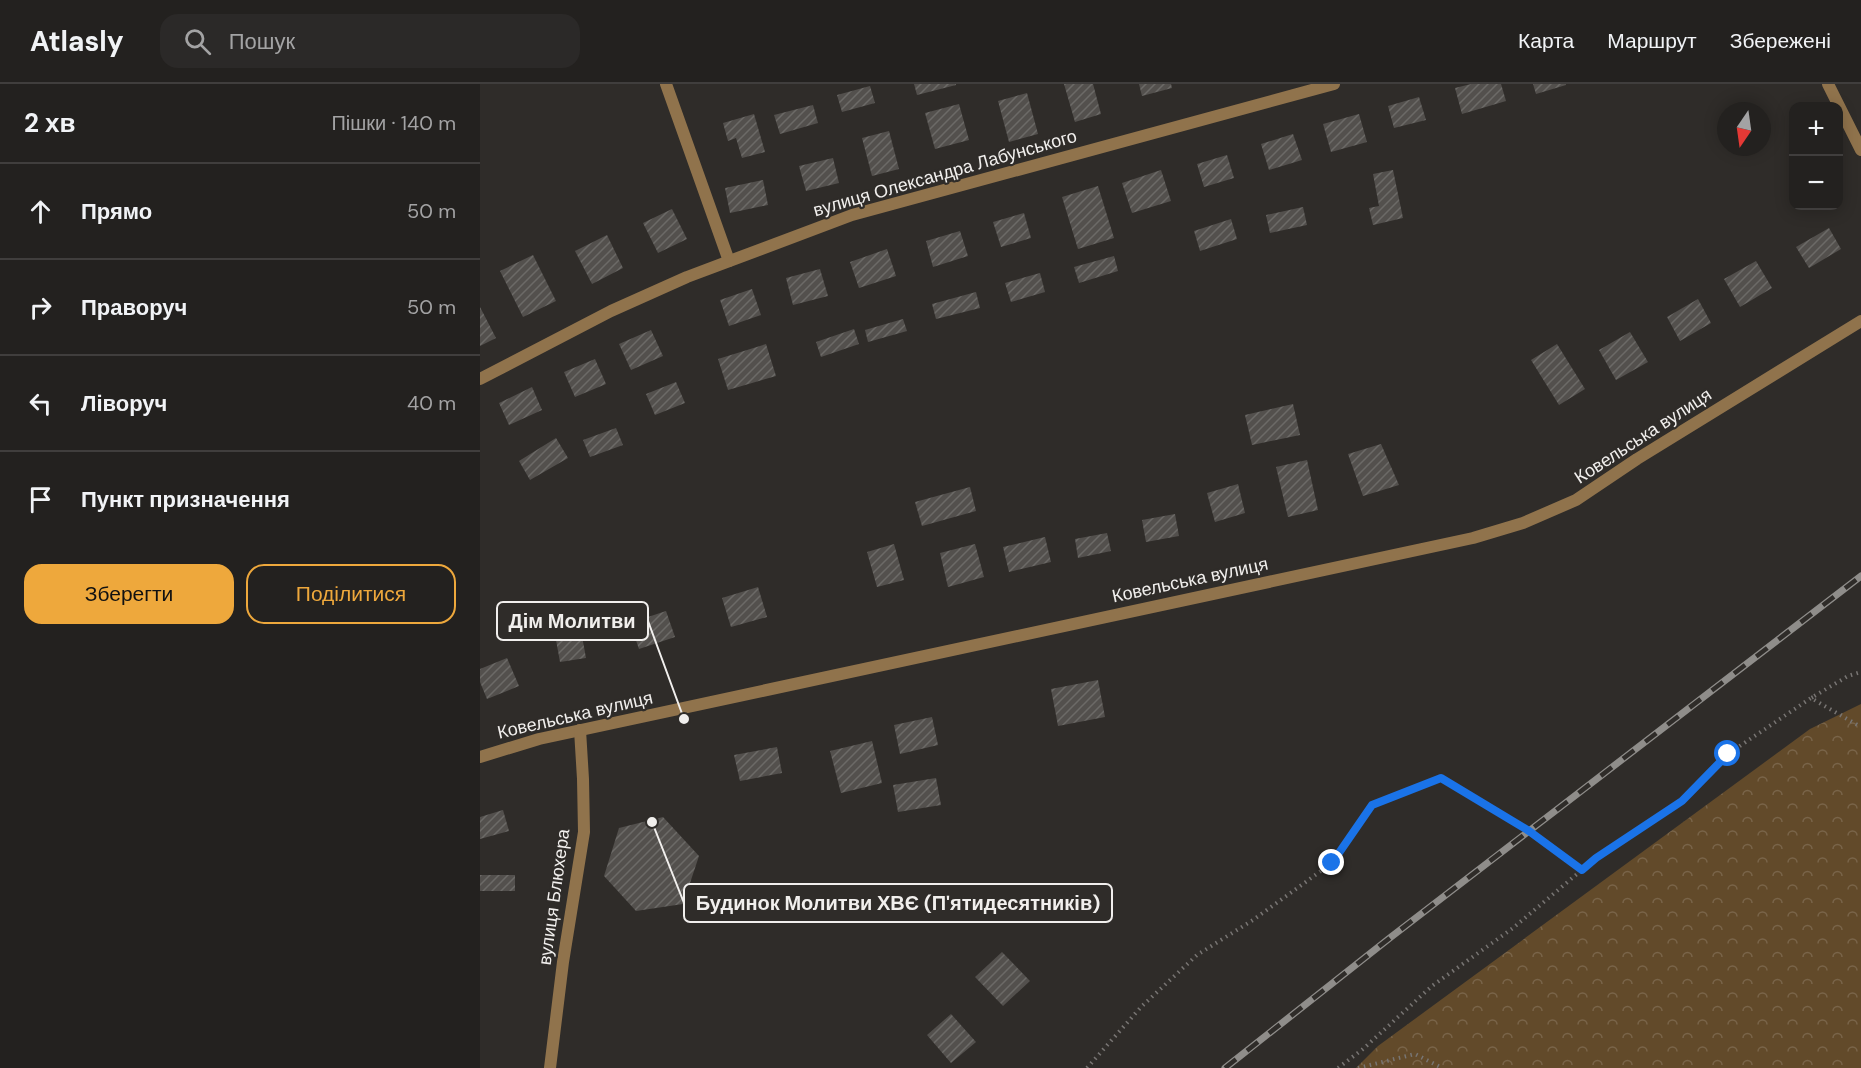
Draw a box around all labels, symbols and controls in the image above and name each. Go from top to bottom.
search box [160,14,580,68]
text: Atlasly [30,23,124,60]
icon: search [181,25,214,58]
text: Пошук [229,27,295,56]
text: Карта [1518,27,1574,55]
text: Маршрут [1607,27,1697,55]
text: Збережені [1730,27,1831,55]
north arrow [1717,102,1771,156]
map controls [1789,102,1843,210]
button: + [1789,102,1843,156]
text: 2 хв [24,106,76,140]
text: Пішки · 140 m [331,110,456,136]
street label: вулиця Олександра Лабунського [810,124,1080,222]
button: − [1789,156,1843,210]
icon: ahead [24,195,57,228]
text: Прямо [81,197,152,226]
text: 50 m [407,198,456,224]
icon: right [24,291,57,324]
text: Праворуч [81,293,187,322]
text: 50 m [407,294,456,320]
street label: Ковельська вулиця [1570,383,1716,489]
icon: left [24,387,57,420]
text: Ліворуч [81,389,167,418]
text: 40 m [407,390,456,416]
icon: arrive [24,483,57,516]
text: Пункт призначення [81,485,290,514]
street label: Ковельська вулиця [1110,552,1270,608]
button: Зберегти [24,564,234,624]
button: Поділитися [246,564,456,624]
callout: Дім Молитви [497,602,648,640]
text: Дім Молитви [508,608,636,634]
street label: Ковельська вулиця [495,685,655,745]
route start [1714,740,1740,766]
street label: вулиця Блюхера [533,826,576,967]
route end [1318,849,1344,875]
callout: Будинок Молитви ХВЄ (П'ятидесятників) [684,884,1112,922]
text: Будинок Молитви ХВЄ (П'ятидесятників) [696,890,1100,916]

